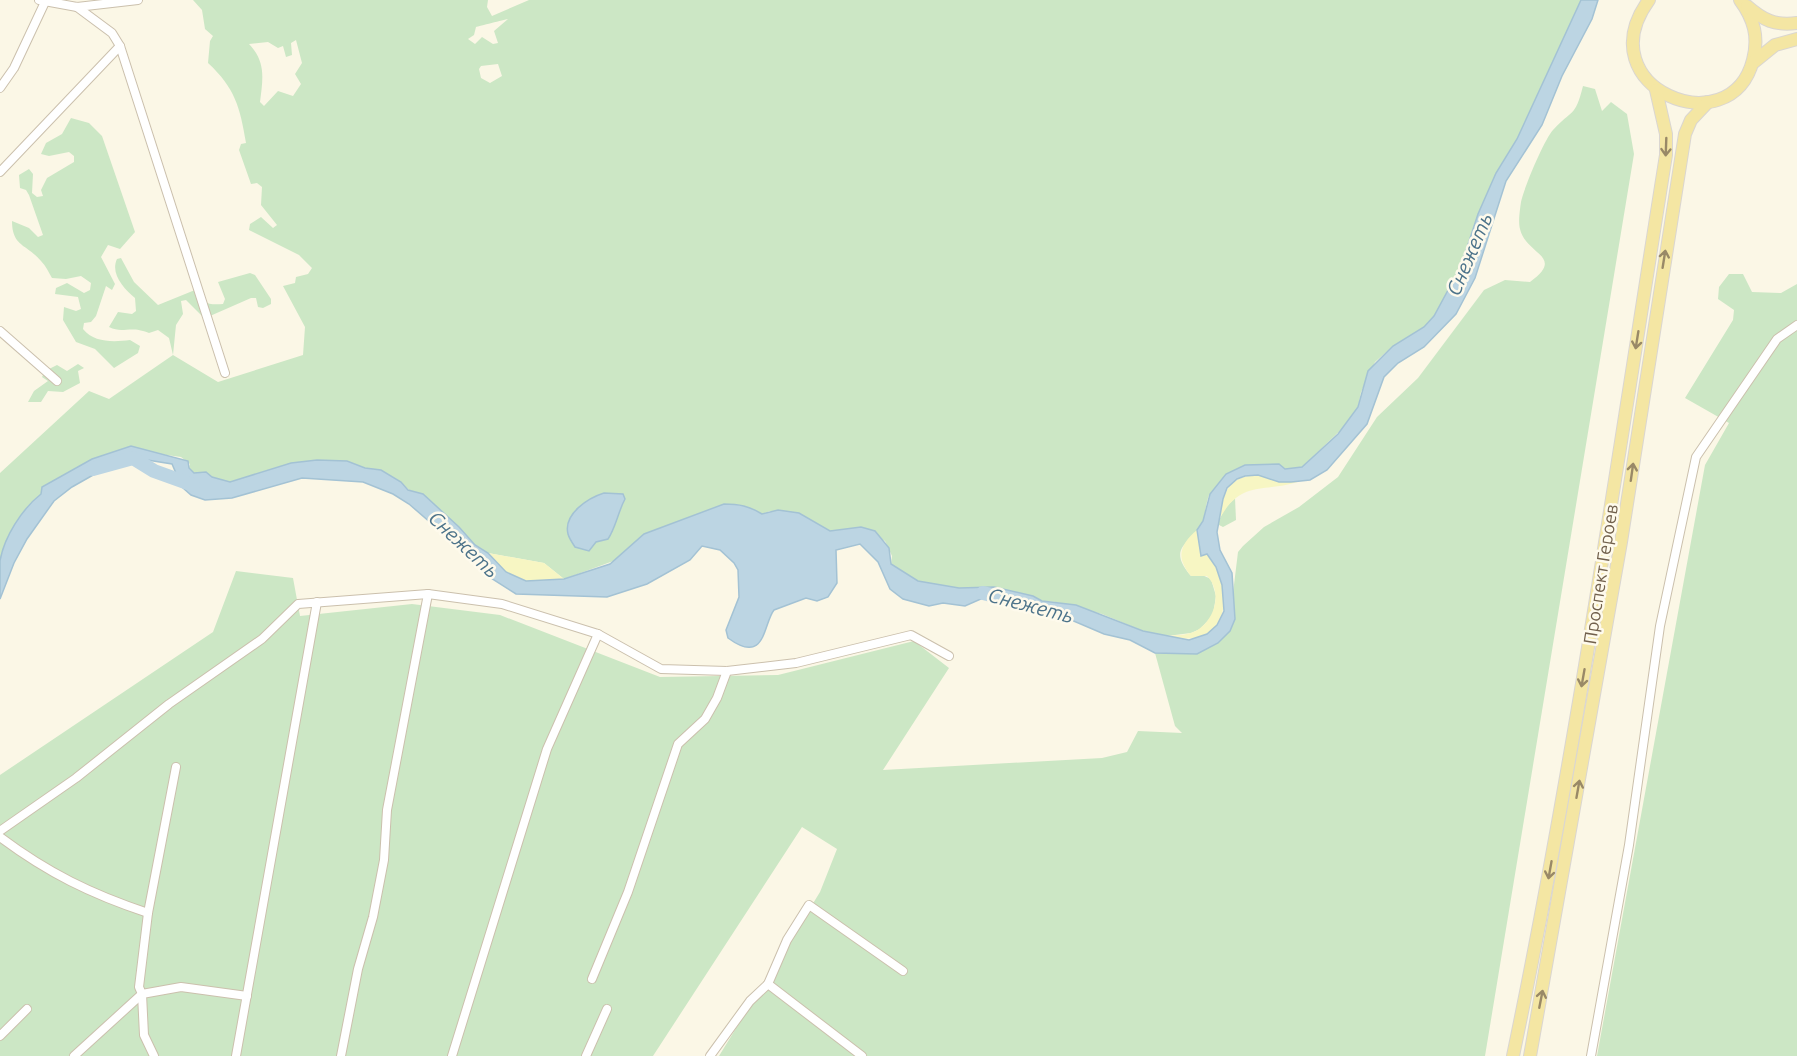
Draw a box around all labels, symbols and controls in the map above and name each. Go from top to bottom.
one-way arrow [1660,137,1671,157]
water label: Снежеть [1441,209,1497,299]
one-way arrow [1659,249,1670,269]
one-way arrow [1631,330,1642,349]
one-way arrow [1626,463,1637,483]
street label: Проспект Героев [1579,503,1621,645]
water label: Снежеть [424,506,504,582]
water label: Снежеть [986,583,1076,627]
one-way arrow [1577,667,1588,687]
one-way arrow [1573,779,1584,799]
one-way arrow [1544,860,1555,879]
one-way arrow [1536,989,1547,1009]

